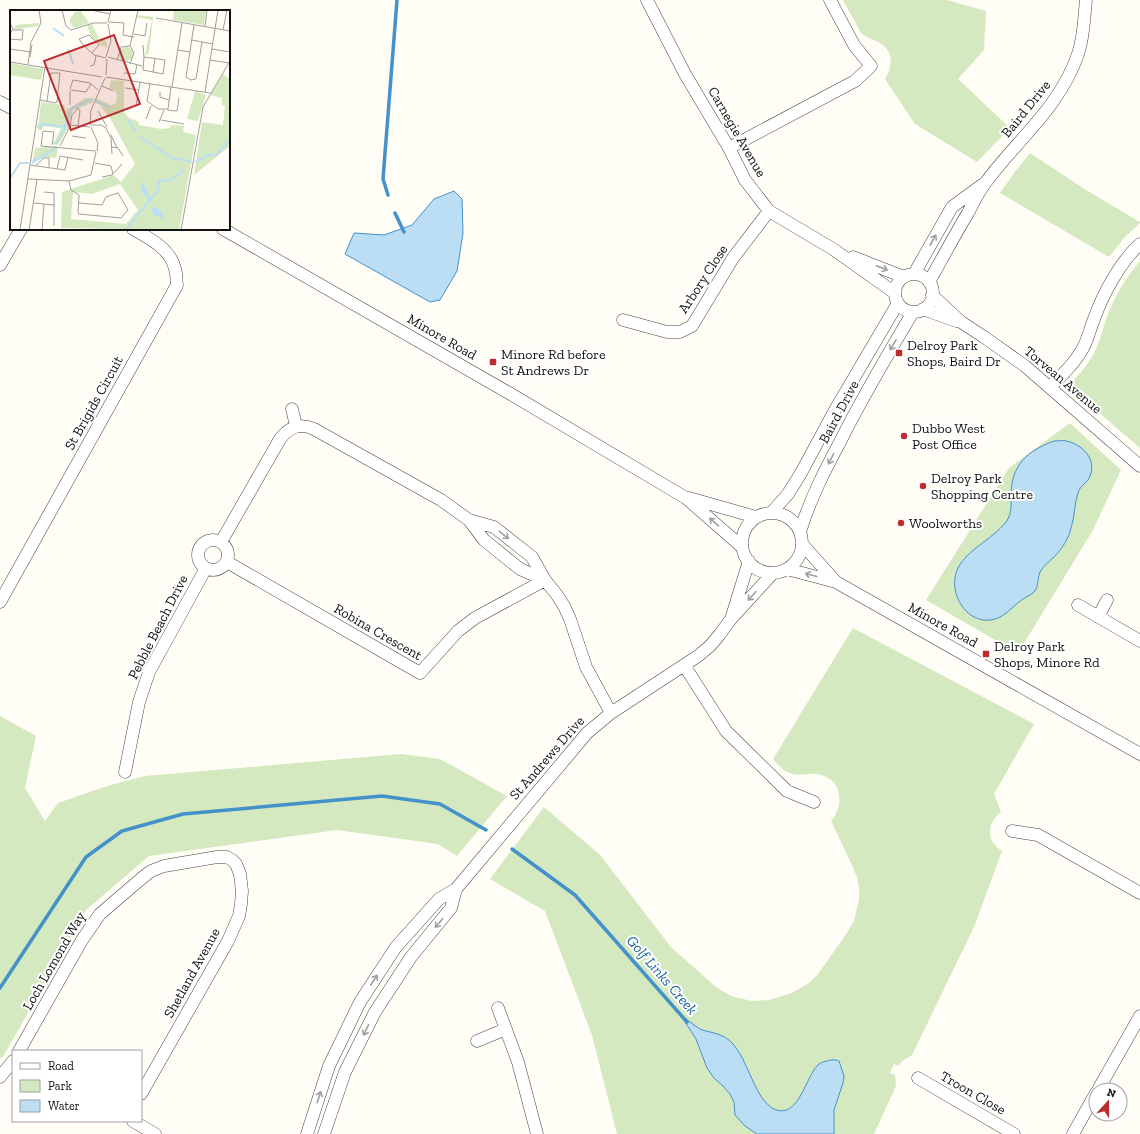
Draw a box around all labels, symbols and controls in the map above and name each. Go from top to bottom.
inset map [10,10,230,230]
street label: Baird Drive [998,77,1055,141]
street label: Carnegie Avenue [704,84,770,181]
one-way arrow [930,234,938,246]
street label: Arbory Close [675,241,732,316]
one-way arrow [875,265,887,273]
street label: Minore Road [404,310,480,364]
place label: Delroy Park Shops, Baird Dr [907,337,1001,370]
one-way arrow [889,339,897,351]
street label: Torvean Avenue [1021,343,1106,418]
place label: Minore Rd before St Andrews Dr [501,346,606,379]
marker: Delroy Park Shops, Baird Dr [894,348,904,358]
street label: St Brigids Circuit [61,352,127,453]
marker: Minore Rd before St Andrews Dr [488,357,498,367]
street label: Baird Drive [815,377,863,446]
place label: Dubbo West Post Office [912,420,986,453]
marker: Dubbo West Post Office [899,431,909,441]
one-way arrow [826,453,834,465]
place label: Delroy Park Shopping Centre [931,470,1033,503]
marker: Delroy Park Shopping Centre [918,481,928,491]
place label: Woolworths [909,515,982,532]
one-way arrow [709,518,720,527]
marker: Woolworths [896,518,906,528]
one-way arrow [499,530,510,539]
one-way arrow [805,571,818,579]
street label: Pebble Beach Drive [124,572,192,682]
one-way arrow [747,591,757,601]
street label: Minore Road [905,599,981,651]
street label: Robina Crescent [331,600,426,664]
place label: Delroy Park Shops, Minore Rd [994,638,1100,671]
marker: Delroy Park Shops, Minore Rd [981,649,991,659]
street label: St Andrews Drive [506,712,588,803]
street label: Loch Lomond Way [19,908,89,1013]
one-way arrow [434,918,443,928]
street label: Shetland Avenue [160,925,224,1021]
water label: Golf Links Creek [623,932,701,1018]
one-way arrow [370,975,378,986]
one-way arrow [362,1024,369,1036]
legend [12,1050,142,1122]
text: Road [48,1059,74,1073]
street label: Troon Close [937,1067,1009,1119]
text: Park [48,1079,73,1093]
north arrow [1088,1082,1128,1122]
text: N [1105,1086,1118,1101]
one-way arrow [316,1091,323,1104]
text: Water [48,1099,80,1113]

